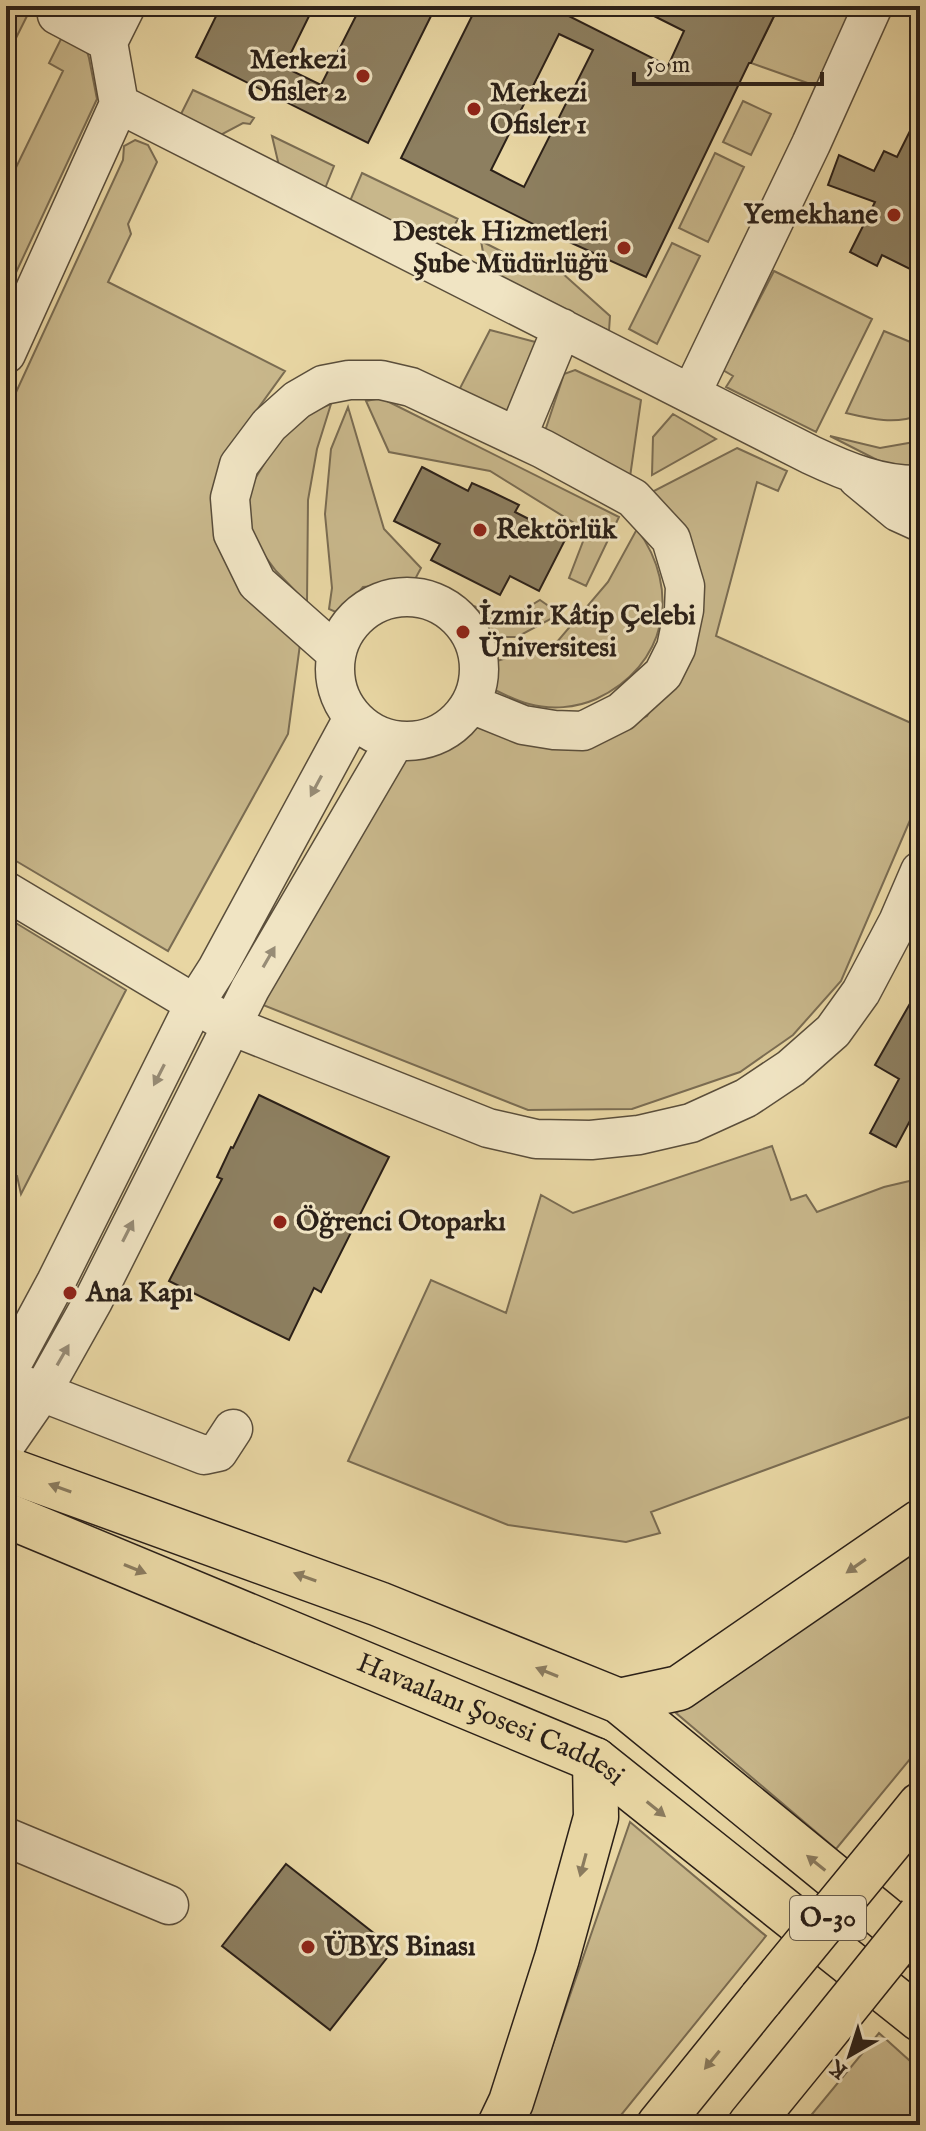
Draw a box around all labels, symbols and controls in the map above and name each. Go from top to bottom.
scale bar [634,36,822,86]
place label: Merkezi Ofisler 2 [248,43,347,110]
text: 50 m [646,50,690,81]
marker: Merkezi Ofisler 2 [354,67,372,85]
place label: Merkezi Ofisler 1 [490,76,588,143]
marker: Merkezi Ofisler 1 [465,100,483,118]
place label: Yemekhane [744,198,878,233]
marker: Yemekhane [885,206,903,224]
place label: Destek Hizmetleri Şube Müdürlüğü [393,215,609,282]
marker: Destek Hizmetleri Şube Müdürlüğü [615,239,633,257]
place label: Rektörlük [496,513,618,548]
marker: Rektörlük [471,521,489,539]
place label: İzmir Kâtip Çelebi Üniversitesi [479,598,696,666]
marker: İzmir Kâtip Çelebi Üniversitesi [454,623,472,641]
one-way arrow [309,775,323,798]
one-way arrow [262,946,276,968]
one-way arrow [153,1063,166,1086]
place label: Öğrenci Otoparkı [296,1204,506,1240]
marker: Öğrenci Otoparkı [271,1213,289,1231]
one-way arrow [122,1220,135,1243]
place label: Ana Kapı [85,1276,194,1311]
marker: Ana Kapı [61,1284,79,1302]
one-way arrow [56,1344,70,1366]
one-way arrow [48,1481,72,1494]
one-way arrow [845,1559,866,1574]
one-way arrow [123,1562,147,1575]
one-way arrow [293,1570,317,1583]
street label: Havaalanı Şosesi Caddesi [352,1645,631,1794]
one-way arrow [535,1665,559,1678]
one-way arrow [646,1800,666,1817]
one-way arrow [576,1852,588,1877]
one-way arrow [806,1855,826,1872]
road number: O-30 [790,1896,866,1940]
place label: ÜBYS Binası [324,1930,476,1965]
marker: ÜBYS Binası [299,1938,317,1956]
north arrow [810,2015,890,2095]
one-way arrow [704,2049,721,2069]
text: K [823,2052,854,2085]

